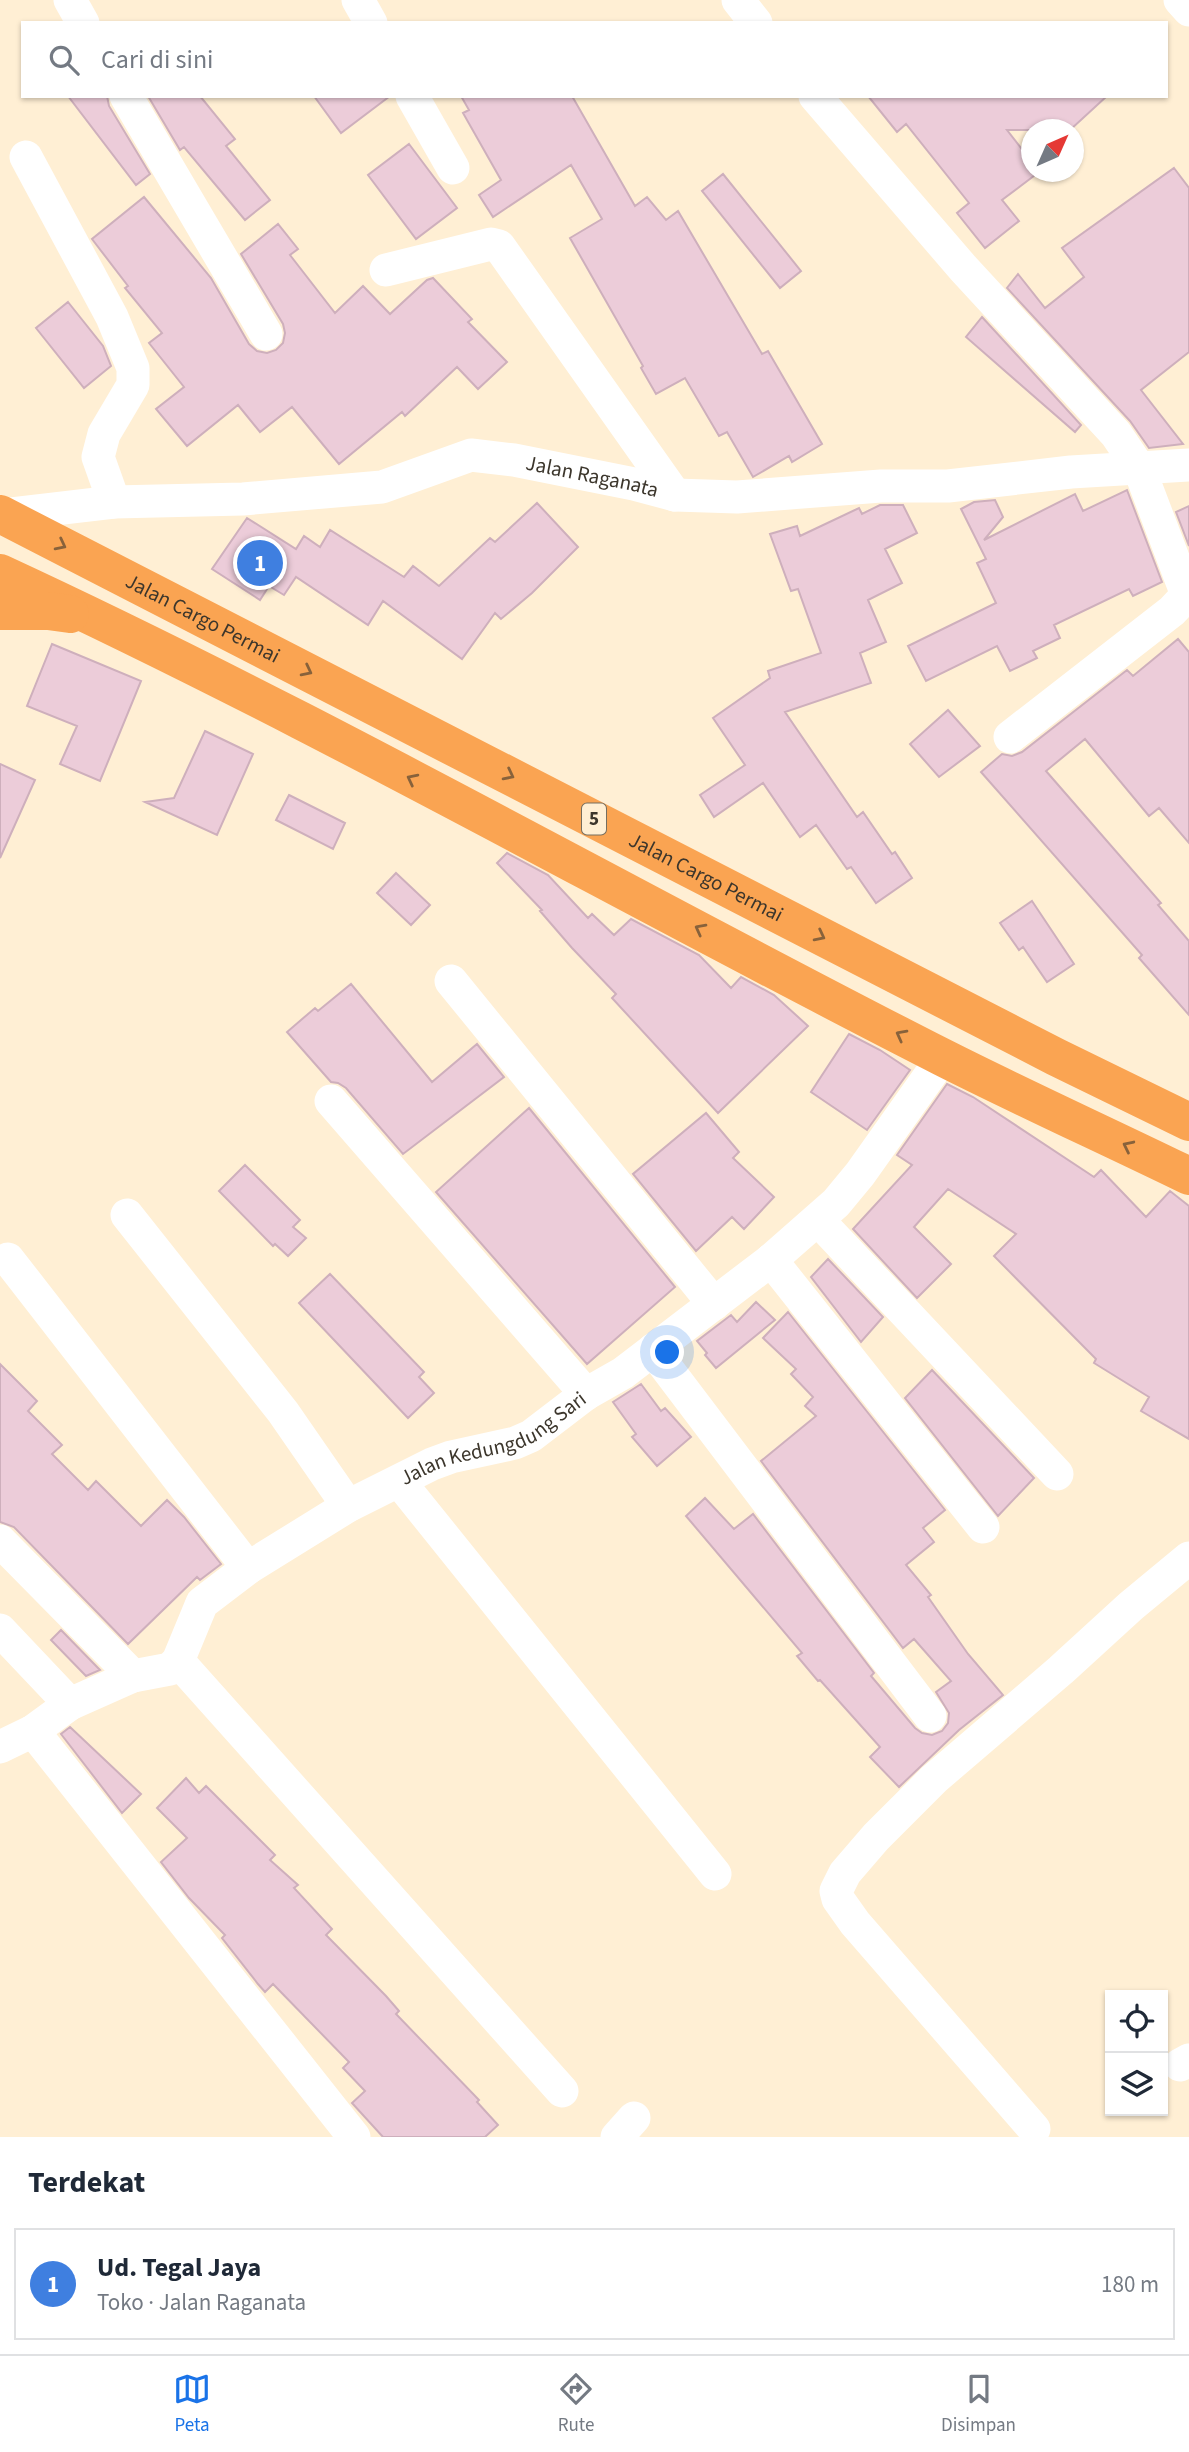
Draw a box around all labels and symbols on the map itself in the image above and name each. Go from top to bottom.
north arrow [1021,119,1084,182]
street label: Jalan Raganata [523,448,662,505]
one-way arrow [54,536,66,550]
pin: 1 [237,537,283,589]
street label: Jalan Cargo Permai [120,566,285,671]
one-way arrow [300,663,312,676]
one-way arrow [502,767,514,781]
one-way arrow [406,773,419,787]
road number: 5 [582,804,606,834]
street label: Jalan Cargo Permai [624,825,789,929]
one-way arrow [695,924,707,937]
one-way arrow [813,927,825,941]
one-way arrow [896,1030,909,1044]
one-way arrow [1123,1141,1135,1155]
your location [650,1335,684,1369]
street label: Jalan Kedungdung Sari [395,1384,592,1493]

